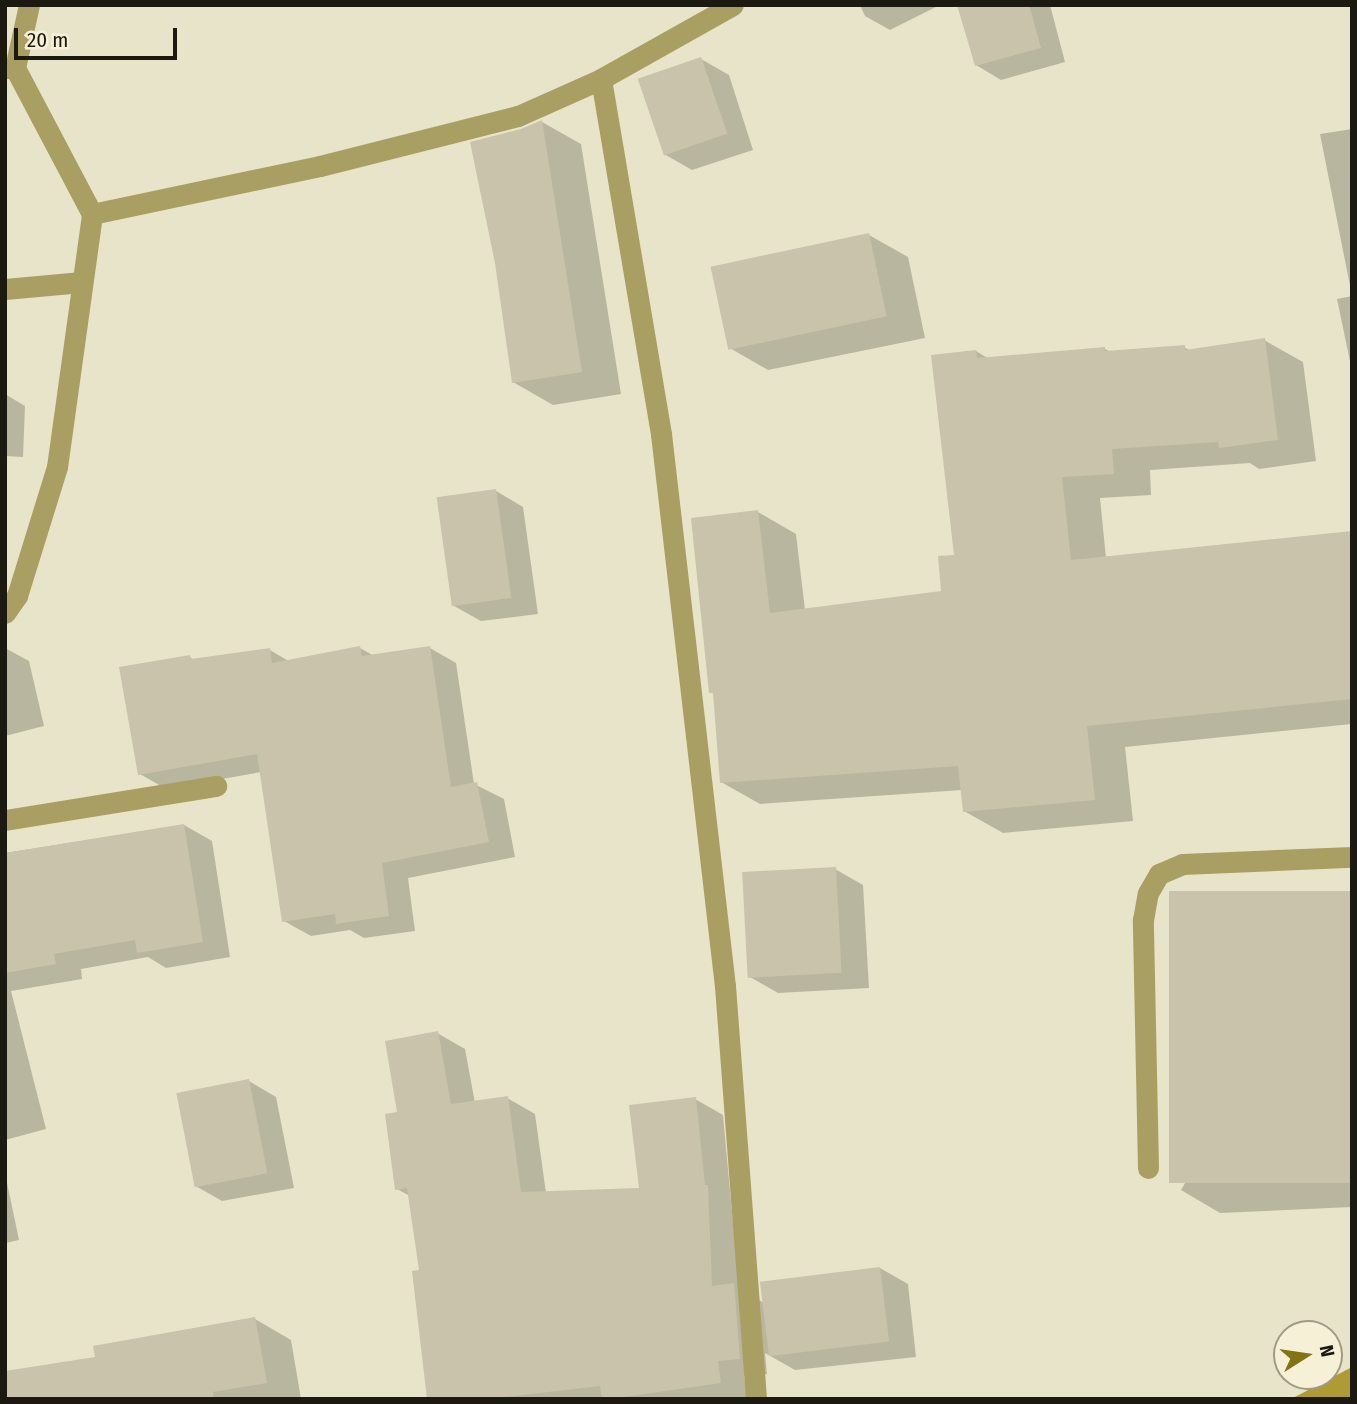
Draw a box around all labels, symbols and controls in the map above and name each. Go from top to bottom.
scale bar [18,14,180,58]
text: 20 m [27,27,68,53]
north arrow [1273,1320,1343,1390]
text: N [1315,1343,1340,1359]

